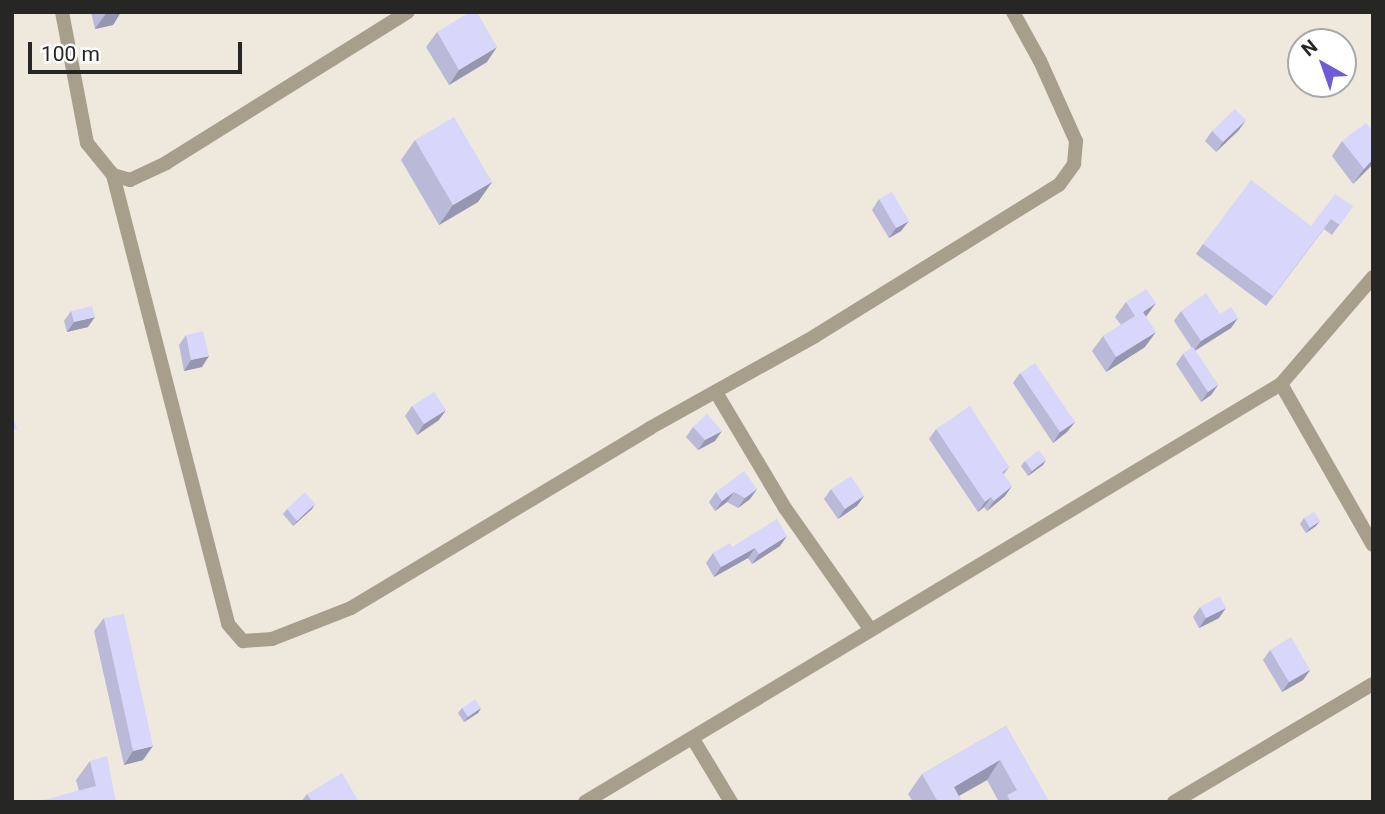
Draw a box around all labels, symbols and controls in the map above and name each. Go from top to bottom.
scale bar [32,28,245,72]
north arrow [1287,28,1357,98]
text: N [1297,35,1322,61]
text: 100 m [41,42,100,66]

